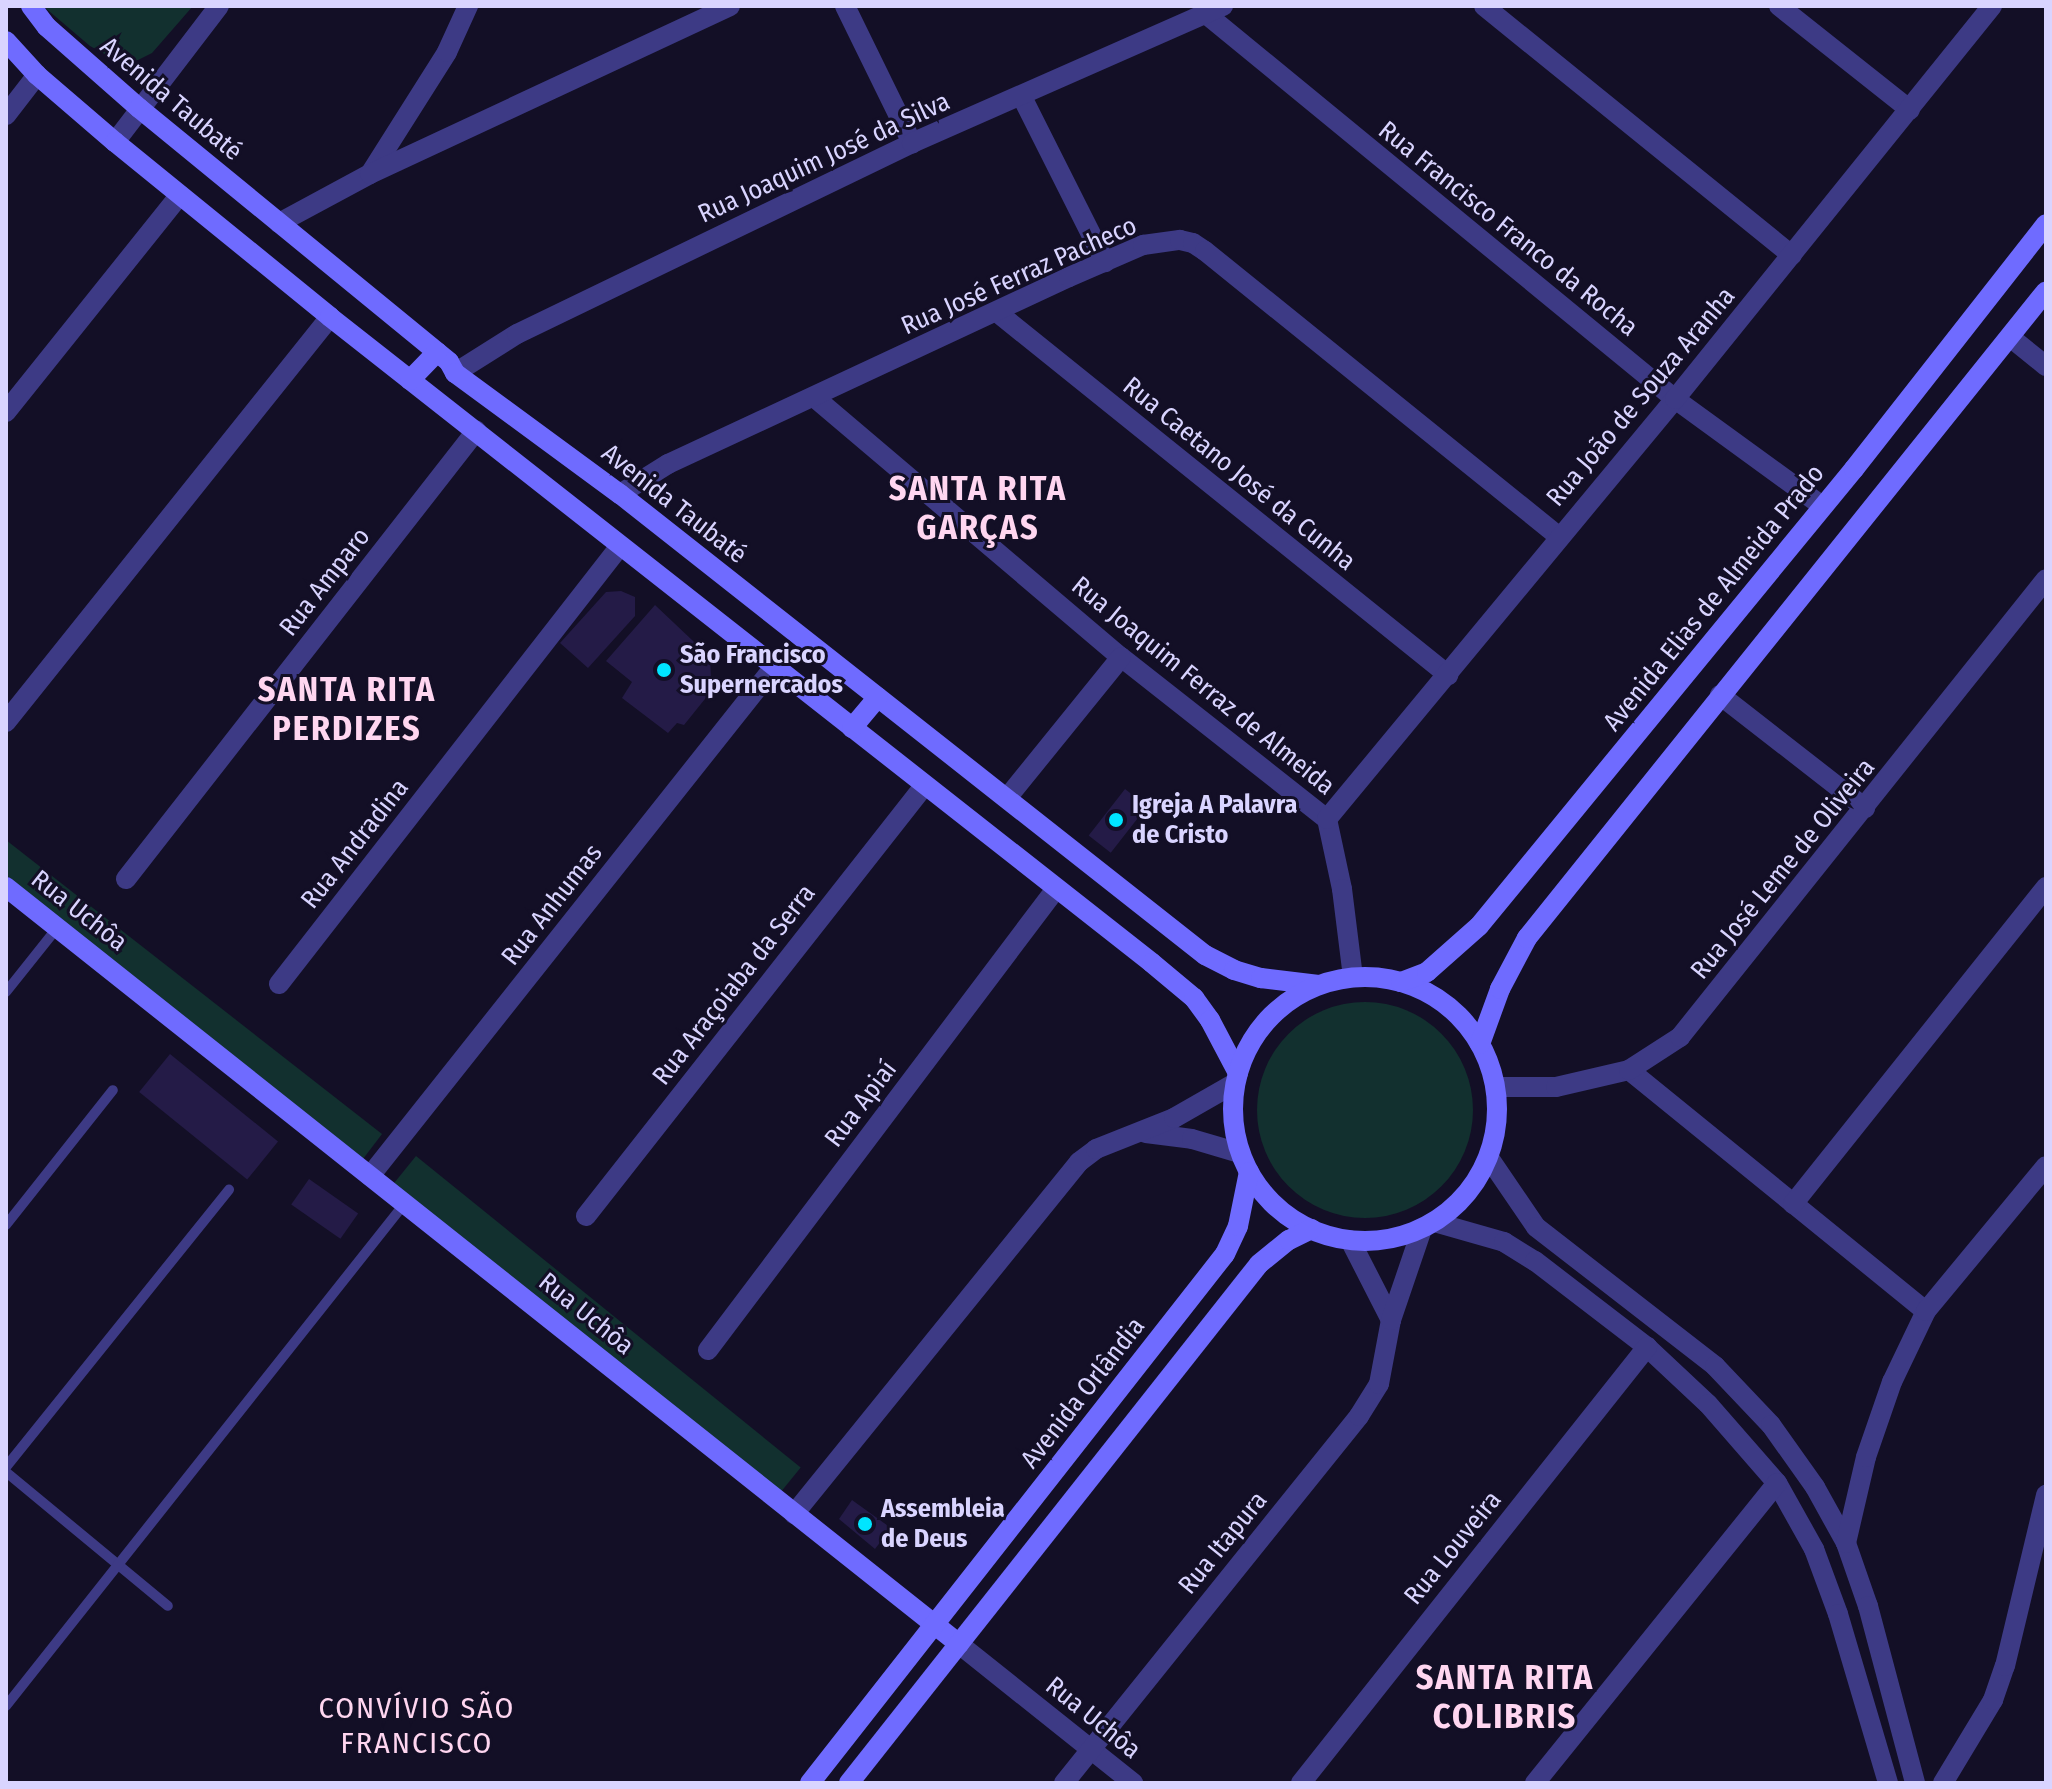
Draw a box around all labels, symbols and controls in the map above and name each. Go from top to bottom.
street label: Avenida Taubaté [94,31,248,167]
street label: Rua Joaquim José da Silva [693,86,955,230]
street label: Rua Francisco Franco da Rocha [1372,115,1644,343]
street label: Rua José Ferraz Pacheco [897,210,1141,342]
street label: Rua João de Souza Aranha [1540,281,1742,513]
street label: Rua Caetano José da Cunha [1117,371,1361,577]
street label: Avenida Taubaté [595,438,753,570]
street label: Avenida Elias de Almeida Prado [1597,459,1831,737]
district label: SANTA RITA GARÇAS [889,468,1067,548]
street label: Rua Amparo [273,522,377,642]
street label: Rua Joaquim Ferraz de Almeida [1065,570,1341,802]
place label: São Francisco Supernercados [680,639,843,700]
marker: São Francisco Supernercados [655,661,673,679]
district label: SANTA RITA PERDIZES [258,669,436,748]
street label: Rua José Leme de Oliveira [1684,752,1882,986]
street label: Rua Andradina [295,773,415,915]
place label: Igreja A Palavra de Cristo [1132,789,1297,850]
marker: Igreja A Palavra de Cristo [1107,811,1125,829]
street label: Rua Anhumas [495,838,609,972]
street label: Rua Uchôa [25,864,133,958]
street label: Rua Araçoiaba da Serra [646,878,822,1092]
street label: Rua Apiaí [818,1055,904,1153]
street label: Rua Uchôa [532,1266,640,1362]
street label: Avenida Orlândia [1014,1311,1152,1475]
street label: Rua Itapura [1172,1485,1274,1601]
street label: Rua Louveira [1398,1485,1508,1611]
place label: Assembleia de Deus [881,1493,1005,1554]
marker: Assembleia de Deus [856,1515,874,1533]
district label: SANTA RITA COLIBRIS [1416,1657,1594,1736]
street label: Rua Uchôa [1039,1670,1147,1766]
district label: CONVÍVIO SÃO FRANCISCO [319,1690,515,1760]

